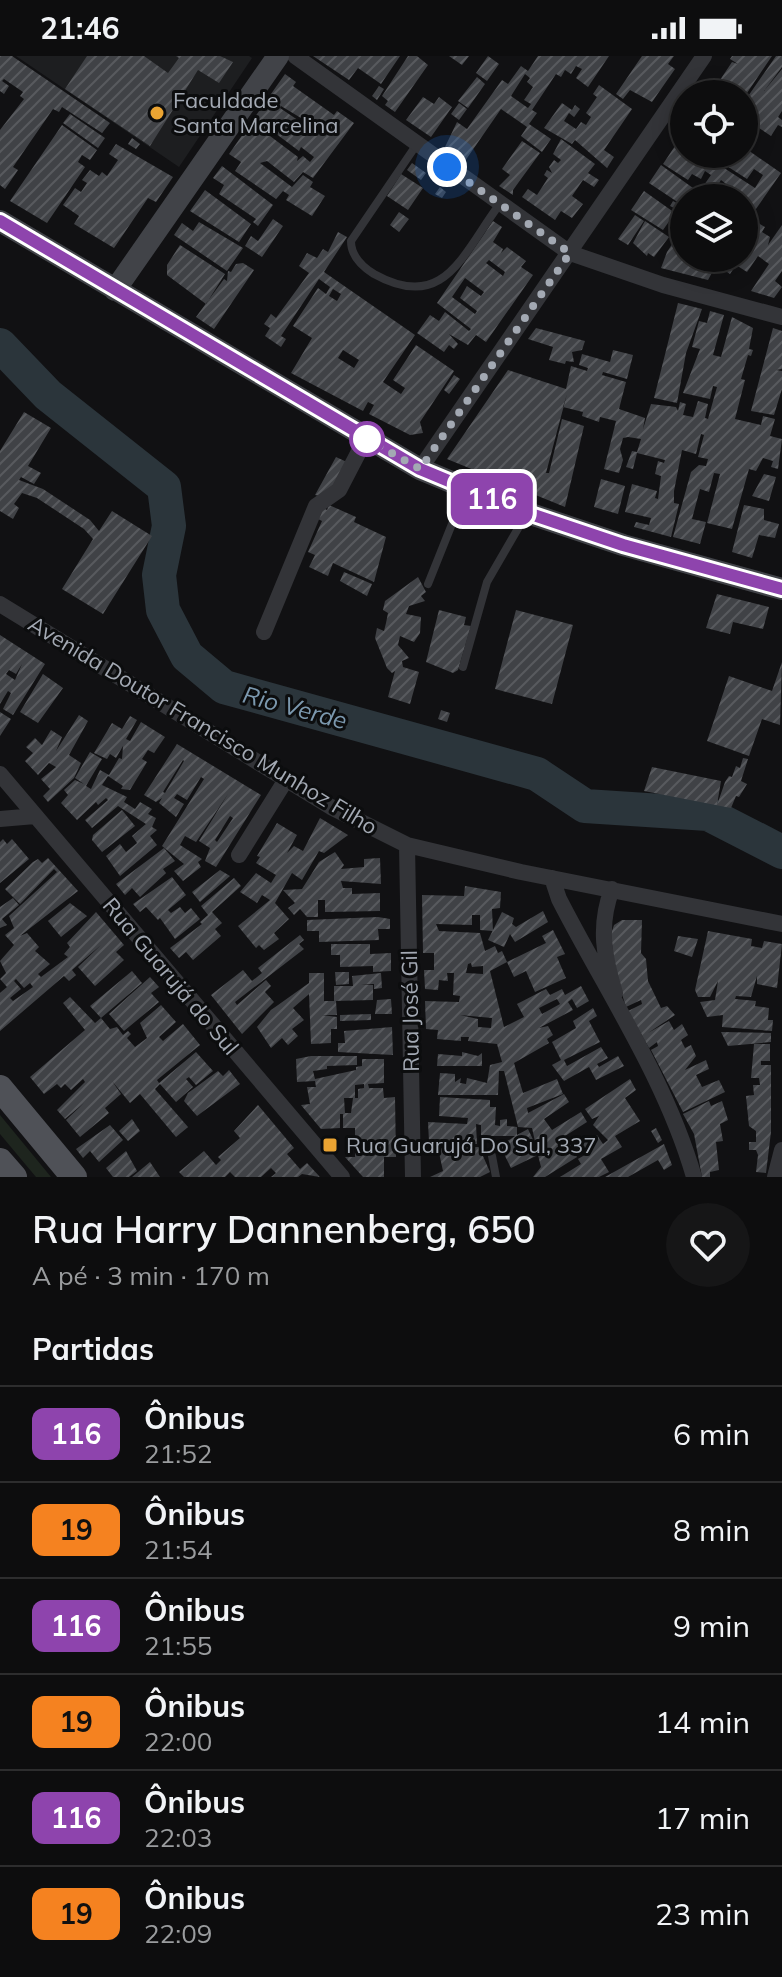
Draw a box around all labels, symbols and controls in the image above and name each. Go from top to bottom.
text: 21:46 [40,9,119,47]
map controls [670,80,758,272]
button: locate [670,80,758,168]
place label: Faculdade Santa Marcelina [173,86,339,139]
marker: Faculdade Santa Marcelina [148,104,166,122]
your location [427,147,467,187]
button: layers [670,184,758,272]
unlabelled marker [350,422,384,456]
line badge: 116 [446,473,538,525]
text: 116 [467,481,517,516]
street label: Avenida Doutor Francisco Munhoz Filho [23,609,383,841]
water label: Rio Verde [240,679,350,735]
street label: Rua Guarujá do Sul [97,892,245,1060]
street label: Rua José Gil [395,950,425,1072]
place label: Rua Guarujá Do Sul, 337 [346,1131,596,1159]
marker: Rua Guarujá Do Sul, 337 [321,1136,339,1154]
button: heart [666,1203,750,1287]
text: Rua Harry Dannenberg, 650 [32,1205,536,1253]
text: A pé · 3 min · 170 m [32,1259,270,1292]
text: Partidas [32,1330,154,1368]
text: Ônibus [144,1399,245,1437]
text: 6 min [673,1415,750,1453]
text: 116 [51,1416,101,1451]
text: 21:52 [144,1437,212,1470]
text: Ônibus [144,1495,245,1533]
text: 8 min [673,1511,750,1549]
text: 19 [59,1512,93,1547]
text: 21:54 [144,1533,212,1566]
text: Ônibus [144,1591,245,1629]
text: 9 min [673,1607,750,1645]
text: 116 [51,1608,101,1643]
text: 21:55 [144,1629,212,1662]
text: Ônibus [144,1687,245,1725]
text: 14 min [655,1703,750,1741]
text: 19 [59,1704,93,1739]
text: 22:00 [144,1725,212,1758]
text: Ônibus [144,1783,245,1821]
text: 17 min [655,1799,750,1837]
text: 116 [51,1800,101,1835]
text: 22:03 [144,1821,212,1854]
text: Ônibus [144,1879,245,1917]
text: 23 min [655,1895,750,1933]
text: 19 [59,1896,93,1931]
text: 22:09 [144,1917,212,1950]

